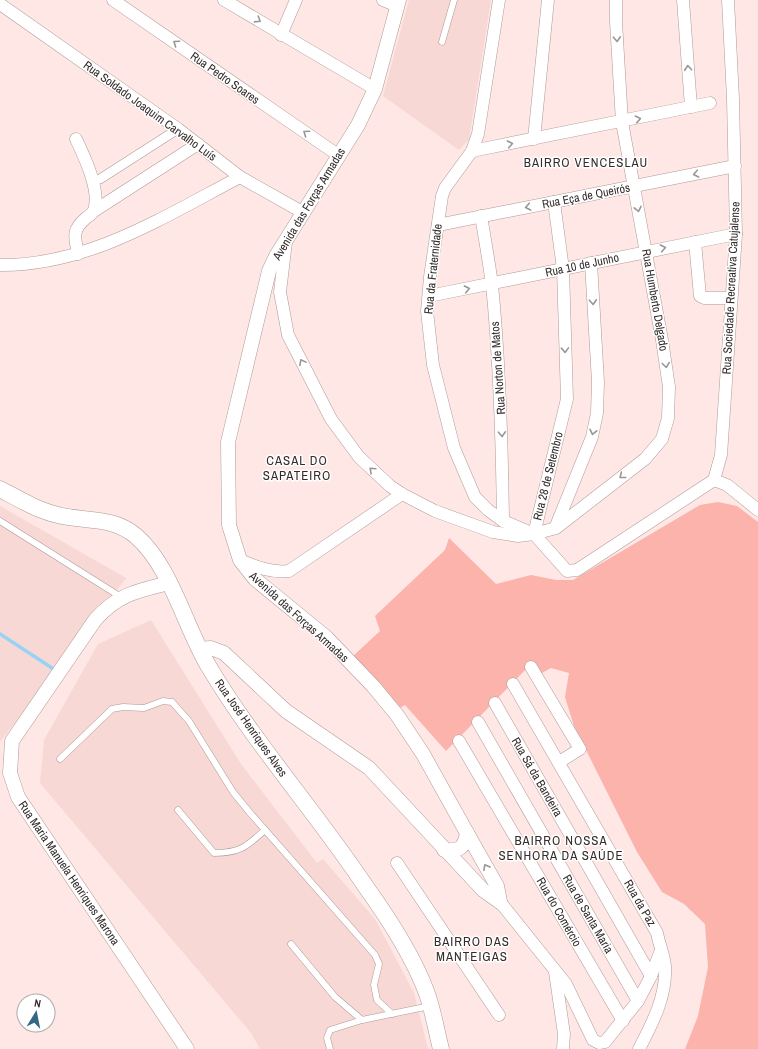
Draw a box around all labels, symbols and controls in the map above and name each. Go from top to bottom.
one-way arrow [254,16,261,23]
one-way arrow [612,36,621,42]
one-way arrow [173,41,180,48]
street label: Rua Pedro Soares [187,48,263,108]
street label: Rua Soldado Joaquim Carvalho Luís [80,57,220,165]
one-way arrow [684,65,693,71]
one-way arrow [634,115,641,123]
one-way arrow [303,131,310,138]
one-way arrow [507,140,513,149]
street label: Avenida das Forças Armadas [269,145,349,264]
district label: BAIRRO VENCESLAU [524,154,648,171]
one-way arrow [693,169,700,178]
street label: Rua Eça de Queirós [541,180,631,212]
street label: Rua Sociedade Recreativa Catujalense [718,201,744,375]
one-way arrow [525,202,531,211]
one-way arrow [633,206,641,212]
street label: Rua da Fraternidade [420,223,446,315]
one-way arrow [660,244,666,253]
street label: Rua Humberto Delgado [638,248,672,352]
street label: Rua 10 de Junho [544,249,620,281]
one-way arrow [464,285,470,293]
one-way arrow [589,299,598,305]
street label: Rua Norton de Matos [487,321,509,415]
one-way arrow [561,347,570,353]
one-way arrow [299,358,306,366]
one-way arrow [661,362,670,368]
one-way arrow [590,428,598,435]
street label: Rua 28 de Setembro [529,430,567,522]
one-way arrow [497,431,506,437]
district label: CASAL DO SAPATEIRO [263,452,331,484]
one-way arrow [369,467,377,474]
one-way arrow [620,472,627,479]
street label: Avenida das Forças Armadas [245,567,352,666]
street label: Rua José Henriques Alves [211,676,291,780]
street label: Rua Sá da Bandeira [508,734,566,820]
street label: Rua Maria Manuela Henriques Marona [15,798,124,949]
district label: BAIRRO NOSSA SENHORA DA SAÚDE [498,832,624,864]
one-way arrow [483,863,490,871]
street label: Rua de Santa Maria [559,872,617,957]
street label: Rua do Comércio [533,875,585,949]
street label: Rua da Paz [620,877,660,929]
district label: BAIRRO DAS MANTEIGAS [434,933,510,965]
north arrow [16,993,56,1033]
text: N [33,996,42,1011]

